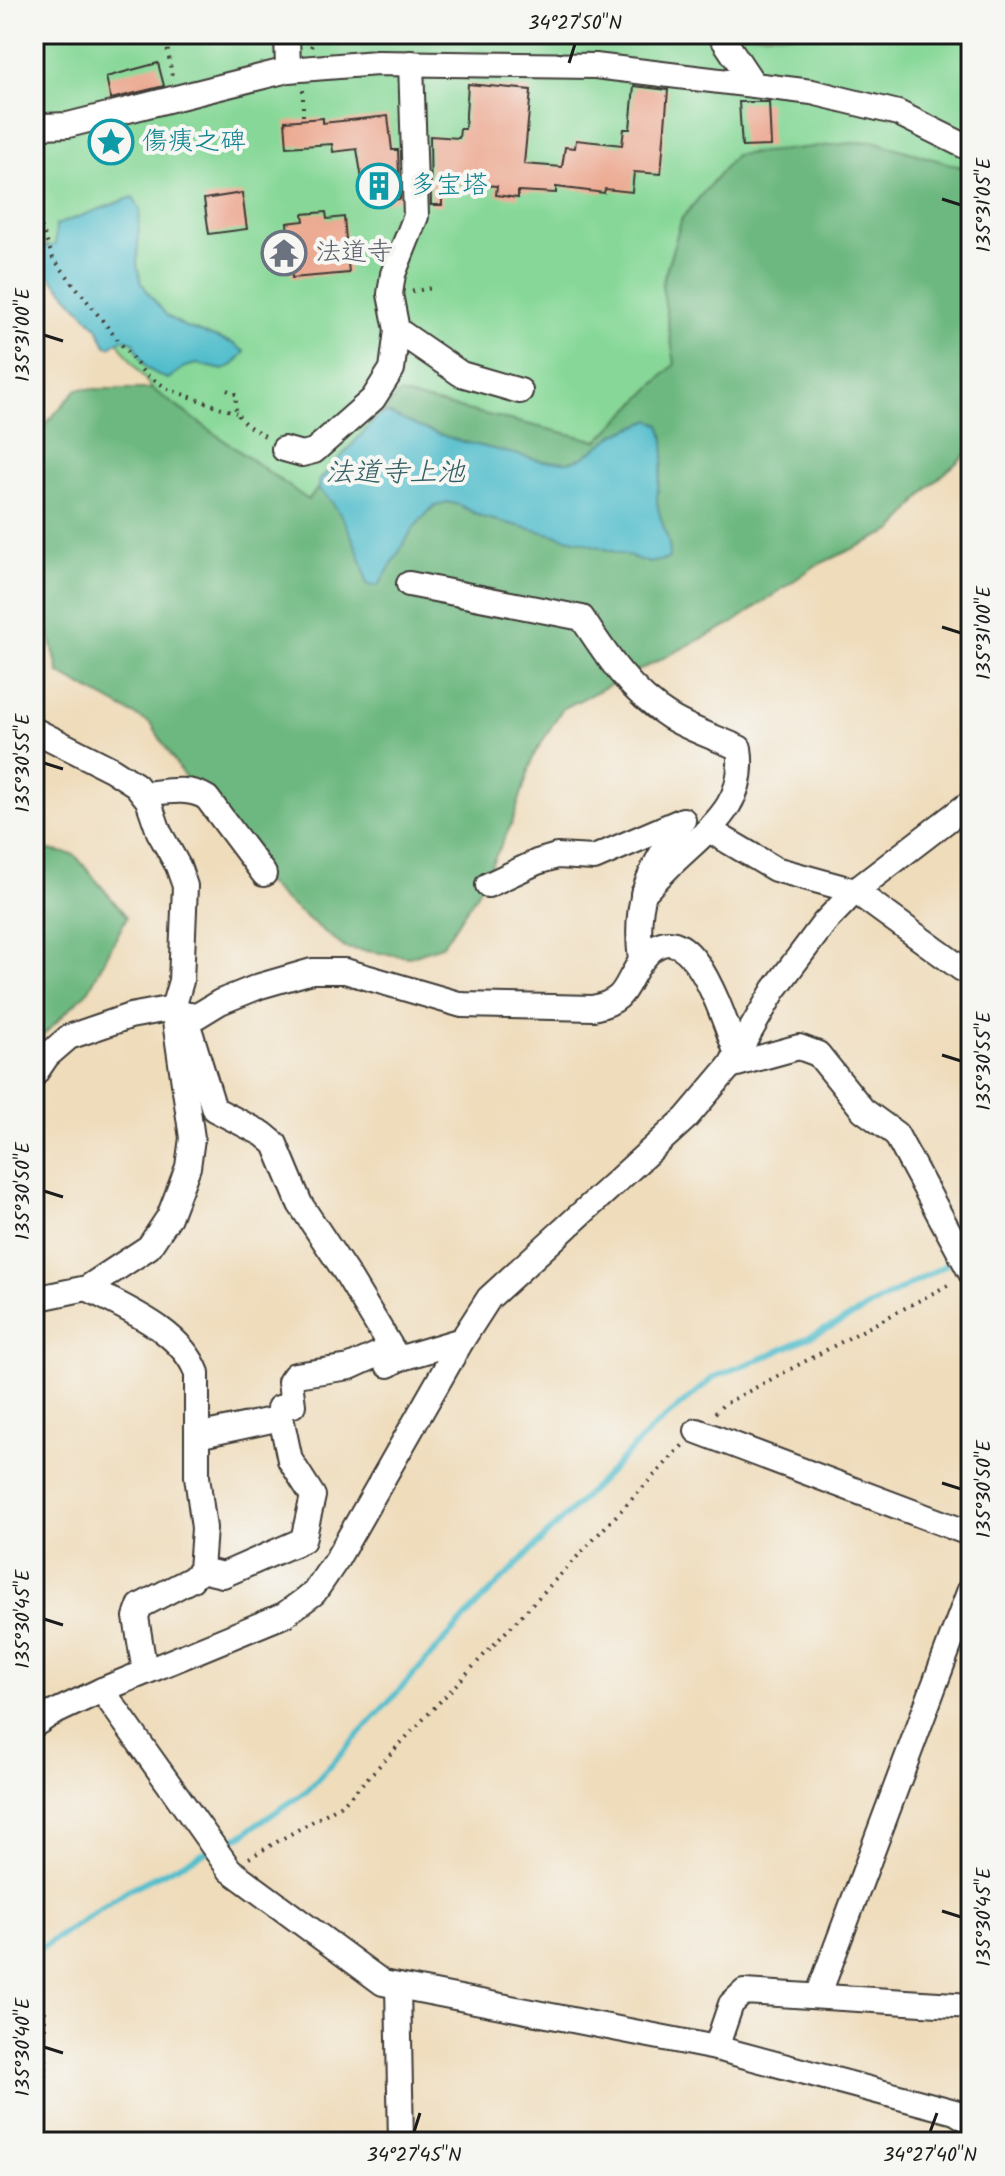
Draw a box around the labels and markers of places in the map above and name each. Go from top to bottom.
place icon: 傷痍之碑 [87,118,135,166]
place label: 傷痍之碑 [142,121,246,163]
building icon: 多宝塔 [355,162,403,210]
place label: 多宝塔 [410,165,488,207]
temple icon: 法道寺 [260,229,308,277]
place label: 法道寺 [315,232,393,274]

